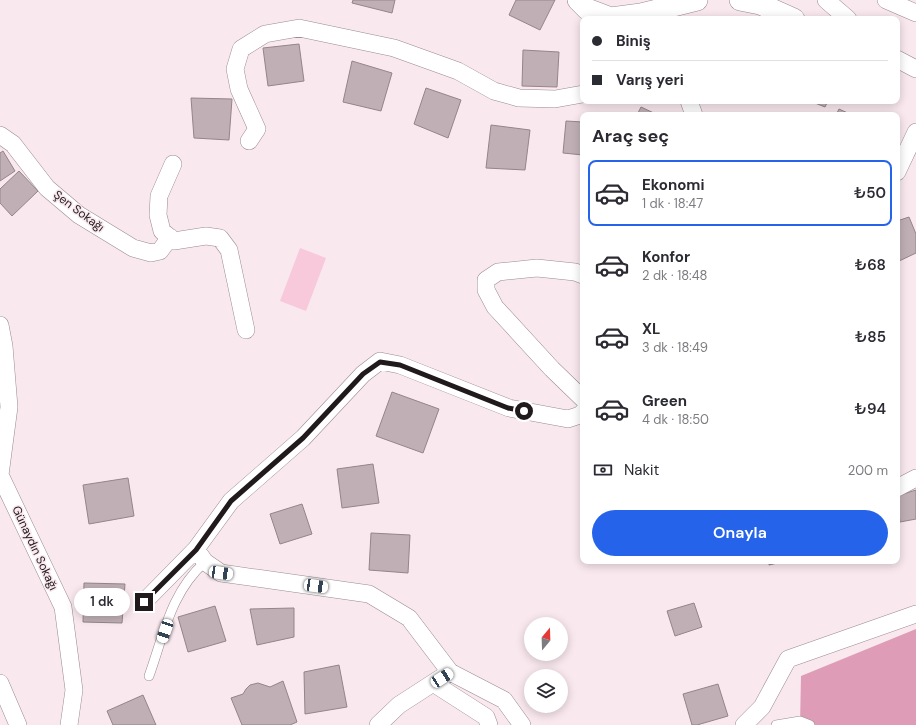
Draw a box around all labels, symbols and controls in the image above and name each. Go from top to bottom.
text: Biniş [616,31,651,51]
text: Varış yeri [616,70,684,90]
text: Araç seç [592,124,669,148]
icon: car [594,175,630,211]
text: Ekonomi [642,175,704,195]
text: ₺50 [854,183,886,203]
street label: Şen Sokağı [50,187,108,235]
text: 1 dk · 18:47 [642,195,703,212]
icon: car [594,247,630,283]
text: Konfor [642,247,690,267]
text: ₺68 [855,255,886,275]
text: 2 dk · 18:48 [642,267,708,284]
icon: car [594,319,630,355]
text: XL [642,319,660,339]
text: ₺85 [855,327,886,347]
text: 3 dk · 18:49 [642,339,708,356]
icon: car [594,391,630,427]
text: Green [642,391,687,411]
text: ₺94 [855,399,886,419]
route start [515,402,533,420]
text: 4 dk · 18:50 [642,411,709,428]
icon: cash [592,459,614,481]
text: Nakit [624,460,659,480]
text: 200 m [848,462,888,479]
street label: Günaydın Sokağı [8,503,62,593]
button: Onayla [592,510,888,556]
car [208,565,234,581]
car [303,578,329,594]
callout: 1 dk [74,588,130,616]
text: 1 dk [90,593,114,610]
route end [135,593,153,611]
north arrow [524,617,568,661]
map controls [524,617,568,713]
car [155,618,175,644]
car [429,666,455,690]
button: layers [524,669,568,713]

